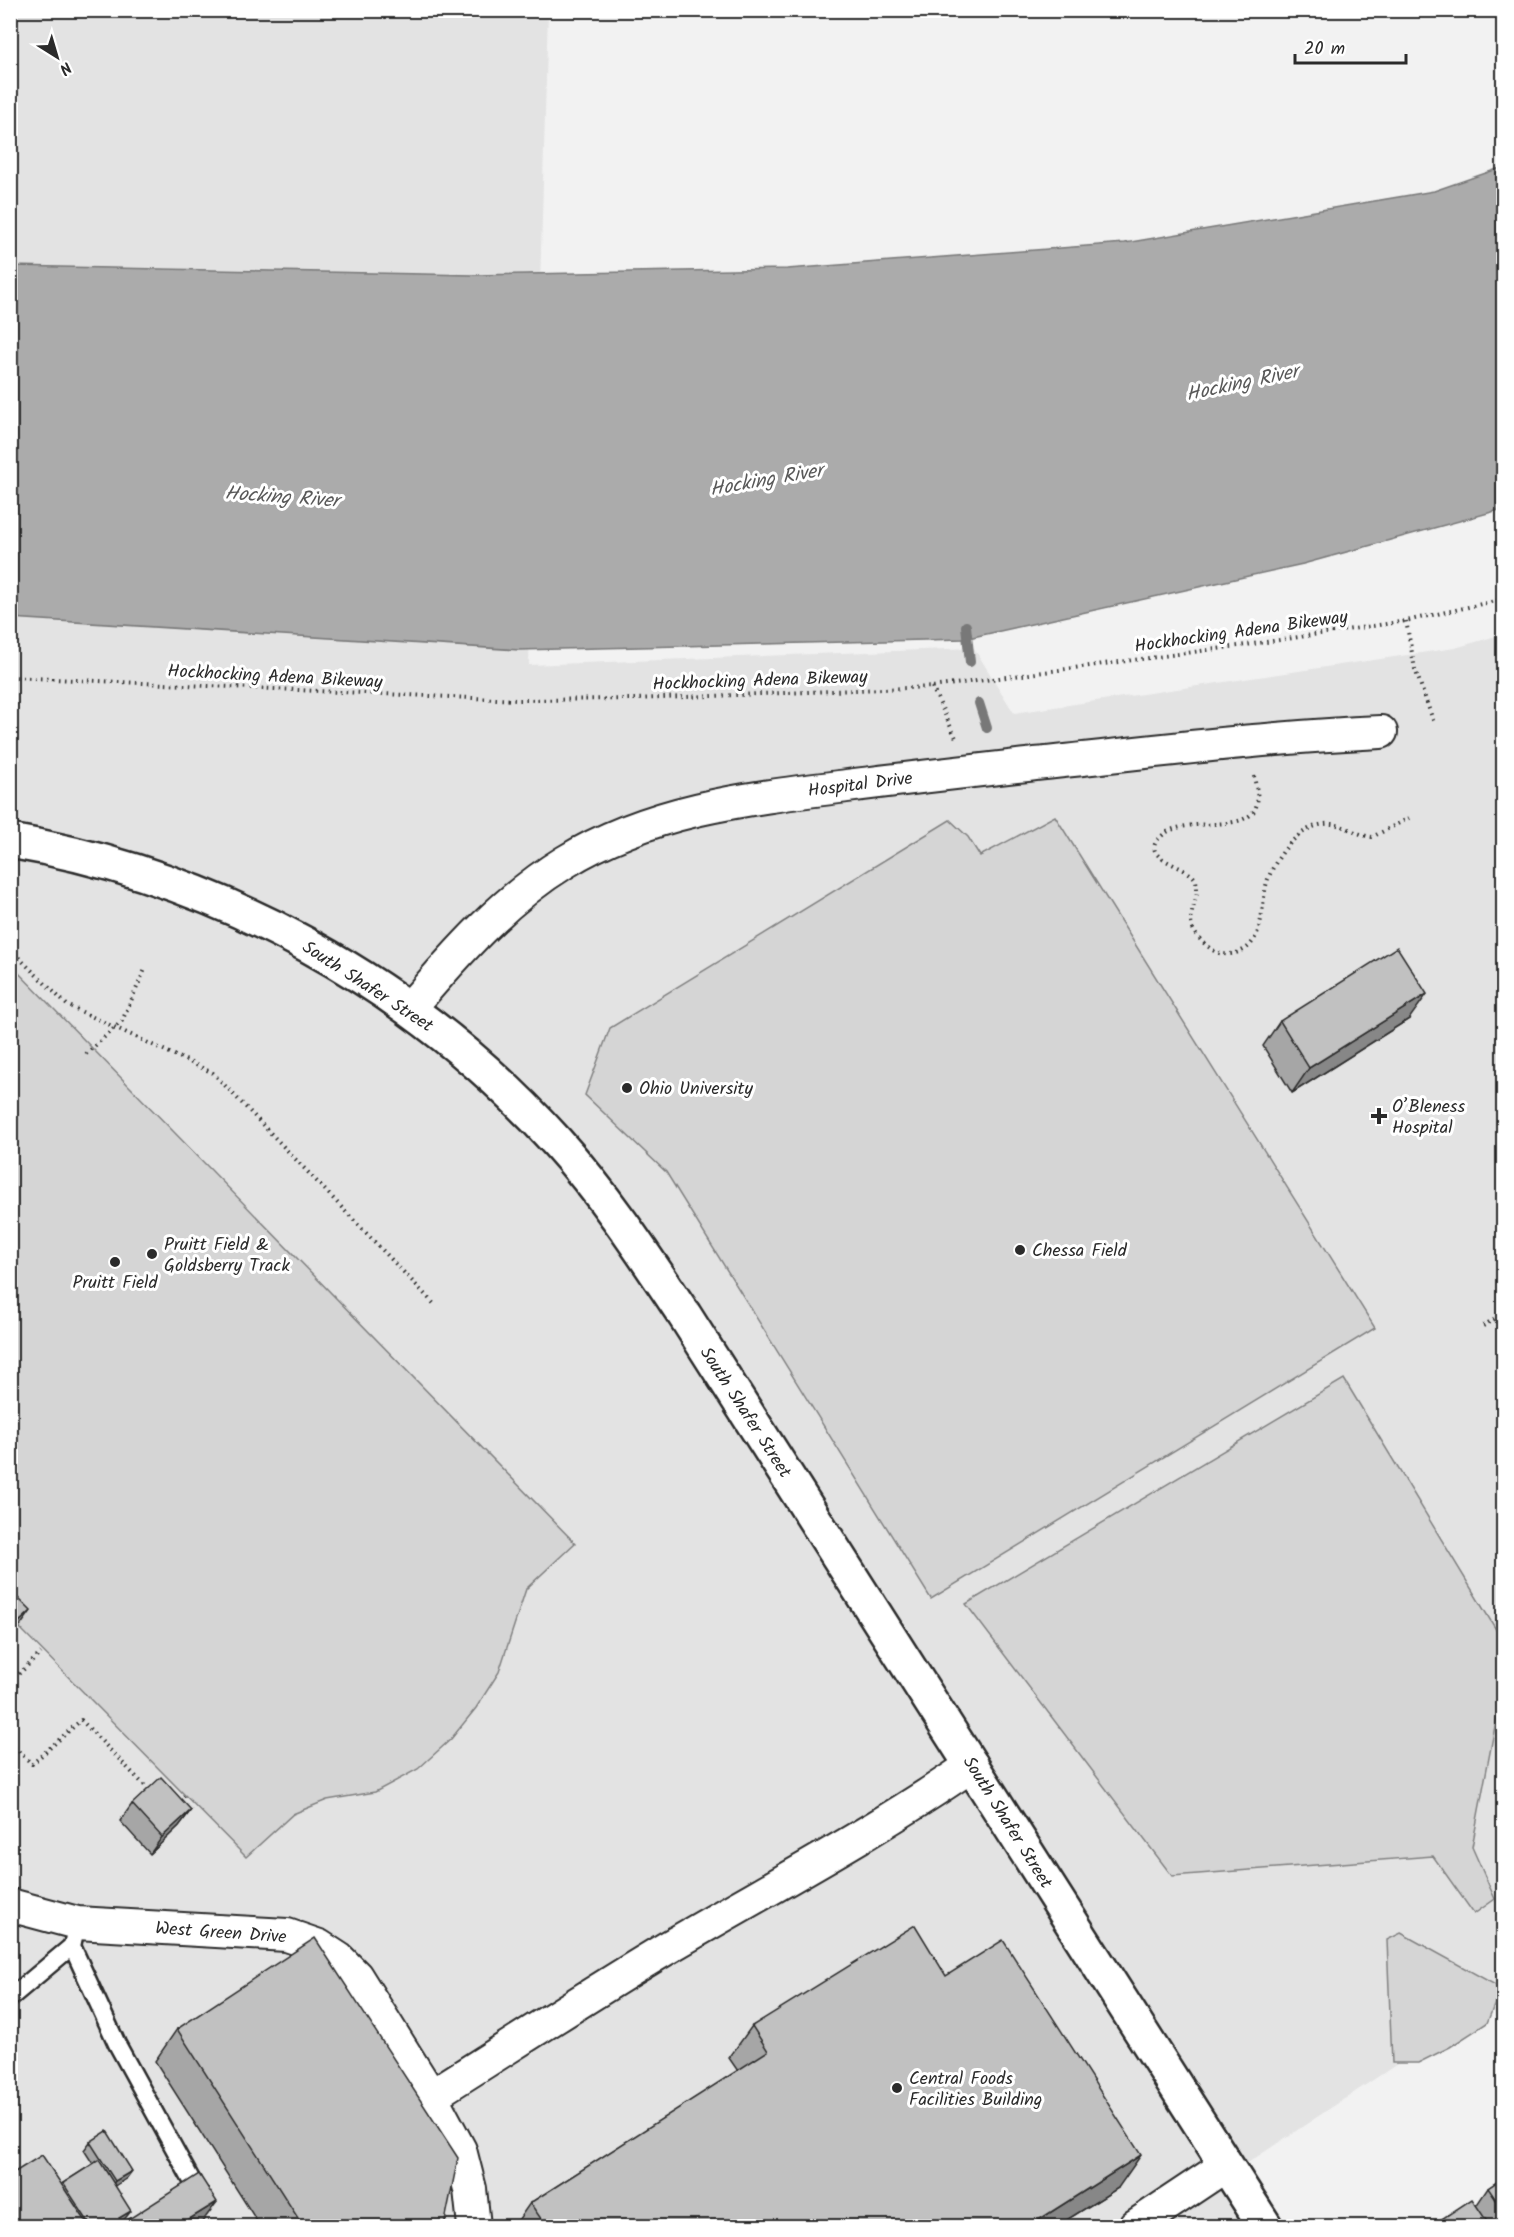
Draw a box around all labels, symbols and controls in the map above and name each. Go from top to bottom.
north arrow [27,27,87,87]
scale bar [1295,27,1406,65]
text: 20 m [1304,35,1345,64]
text: N [54,55,77,81]
water label: Hocking River [1183,356,1306,411]
water label: Hocking River [707,455,830,507]
water label: Hocking River [224,478,344,518]
street label: Hockhocking Adena Bikeway [1133,603,1350,662]
street label: Hockhocking Adena Bikeway [167,657,384,698]
street label: Hockhocking Adena Bikeway [652,663,869,700]
street label: Hospital Drive [806,765,914,806]
street label: South Shafer Street [296,934,439,1041]
place label: Ohio University [639,1075,754,1104]
marker: Ohio University [620,1081,634,1095]
place label: O’Bleness Hospital [1392,1093,1466,1143]
marker: O’Bleness Hospital [1370,1107,1388,1125]
place label: Pruitt Field & Goldsberry Track [164,1231,290,1281]
place label: Chessa Field [1032,1237,1128,1266]
marker: Chessa Field [1013,1243,1027,1257]
marker: Pruitt Field & Goldsberry Track [145,1247,159,1261]
marker: Pruitt Field [108,1255,122,1269]
place label: Pruitt Field [72,1269,159,1298]
street label: South Shafer Street [691,1341,799,1485]
street label: South Shafer Street [954,1751,1060,1896]
street label: West Green Drive [154,1914,288,1953]
place label: Central Foods Facilities Building [909,2065,1042,2115]
marker: Central Foods Facilities Building [890,2081,904,2095]

